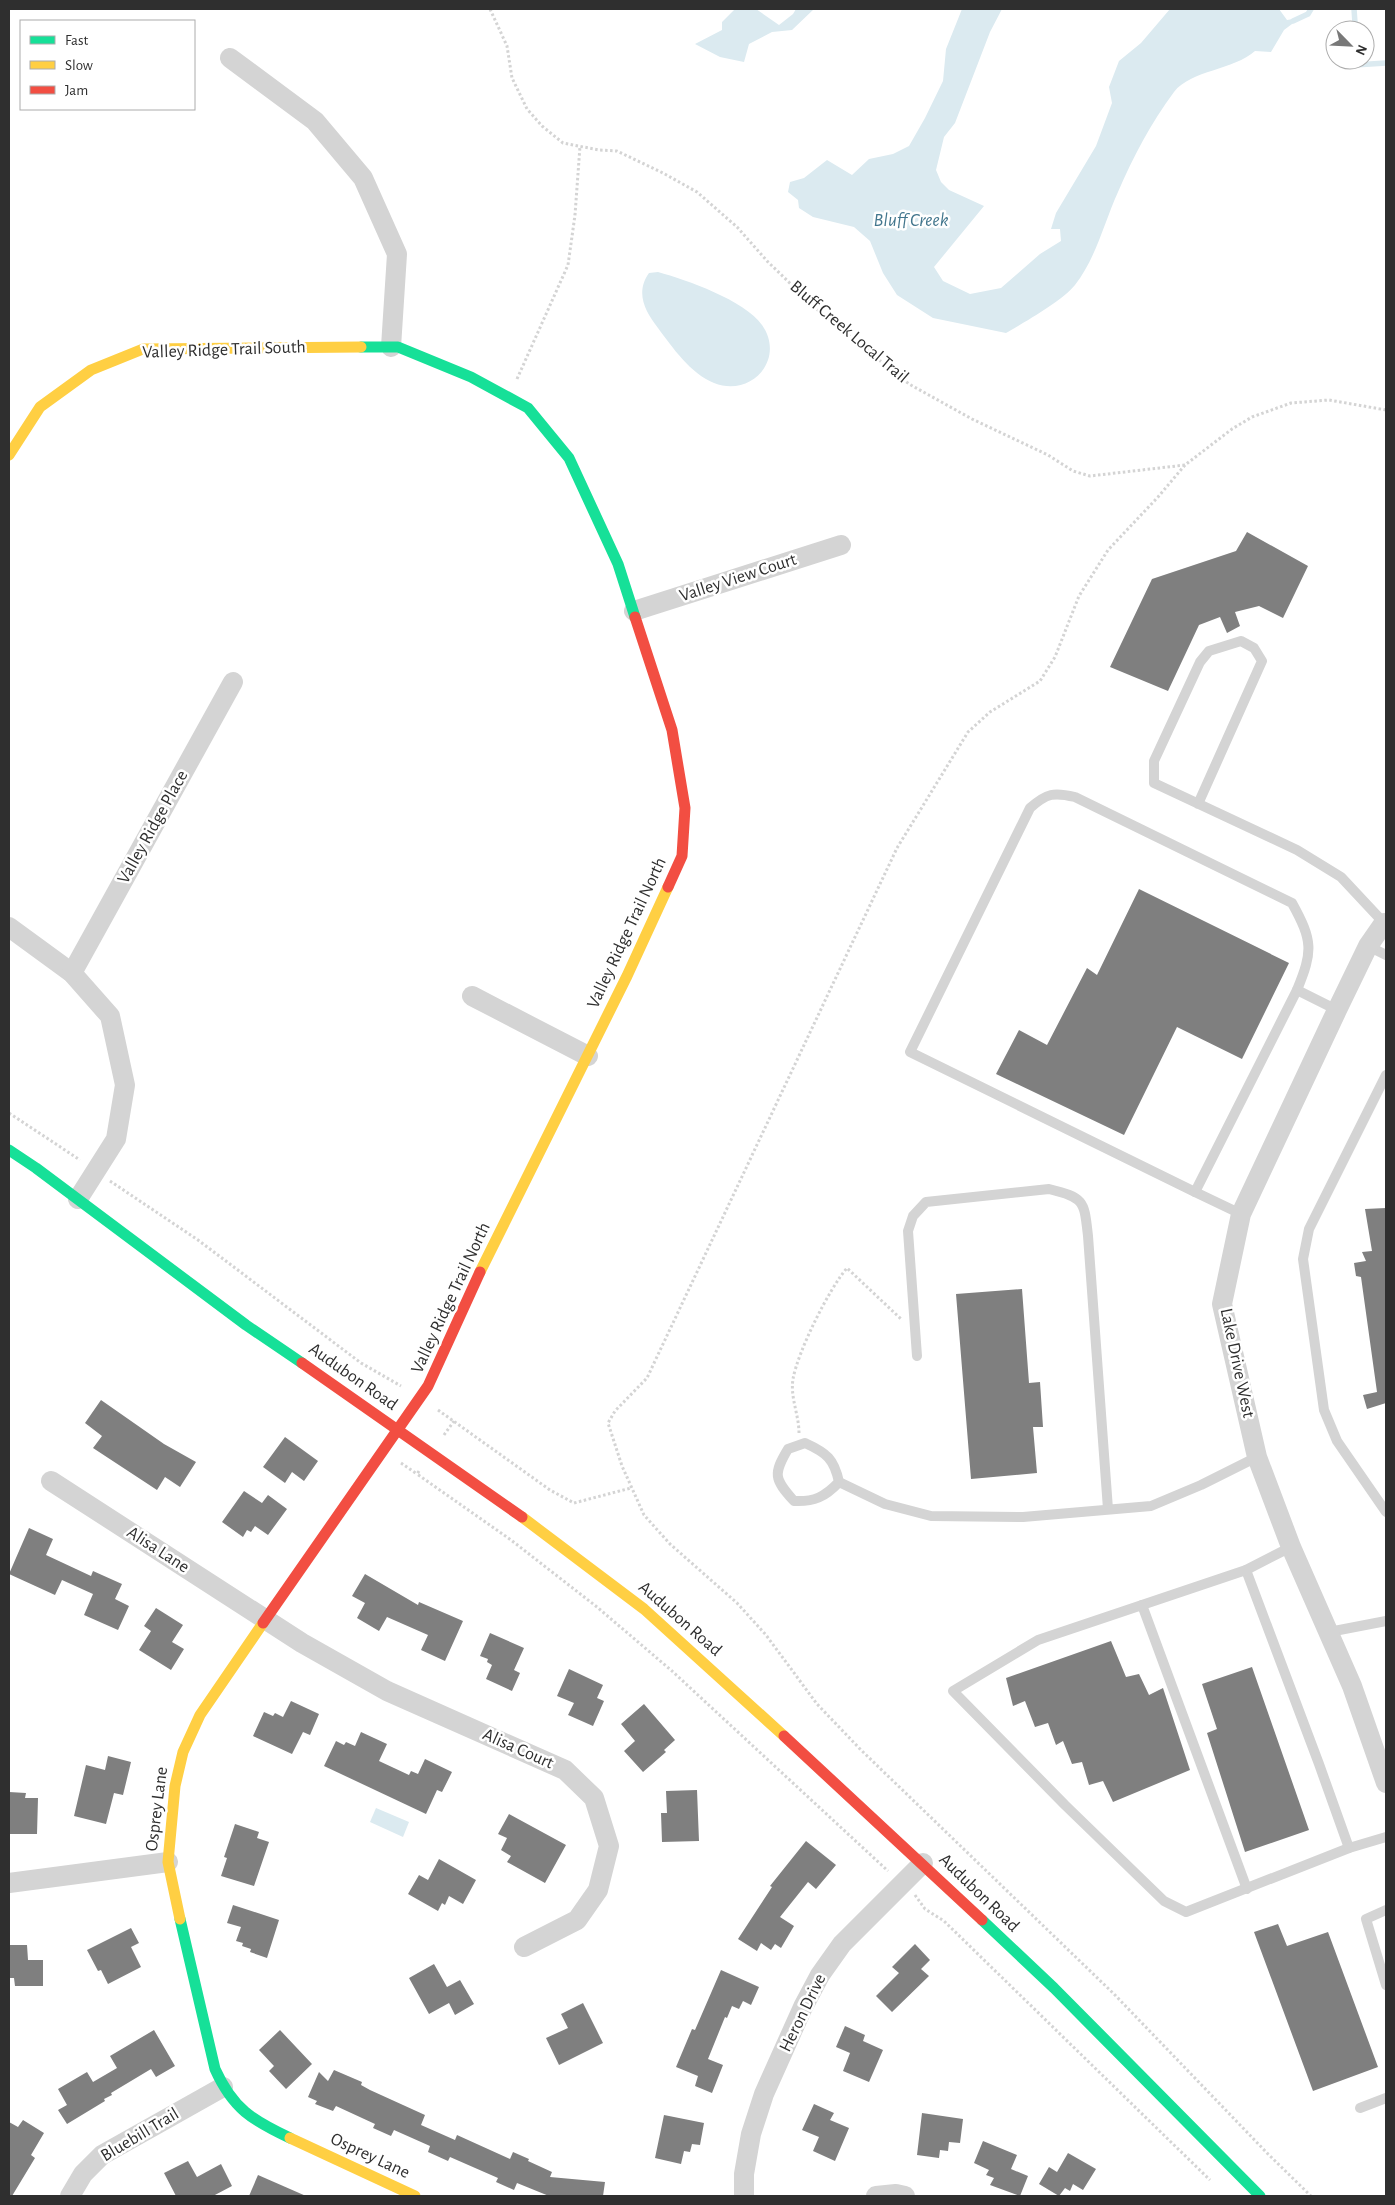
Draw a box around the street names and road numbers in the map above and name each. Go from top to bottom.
street label: Bluff Creek Local Trail [786,277,912,387]
street label: Valley Ridge Trail South [142,338,306,362]
street label: Valley View Court [677,551,799,605]
street label: Valley Ridge Place [114,767,192,887]
street label: Valley Ridge Trail North [584,855,670,1011]
street label: Valley Ridge Trail North [408,1220,494,1376]
street label: Lake Drive West [1217,1307,1257,1420]
street label: Audubon Road [305,1340,401,1414]
street label: Alisa Lane [124,1523,192,1577]
street label: Audubon Road [635,1578,725,1660]
street label: Alisa Court [480,1725,556,1773]
street label: Osprey Lane [143,1766,171,1852]
street label: Audubon Road [935,1851,1023,1935]
street label: Heron Drive [776,1971,830,2055]
street label: Bluebill Trail [98,2105,182,2165]
street label: Osprey Lane [328,2130,412,2182]

